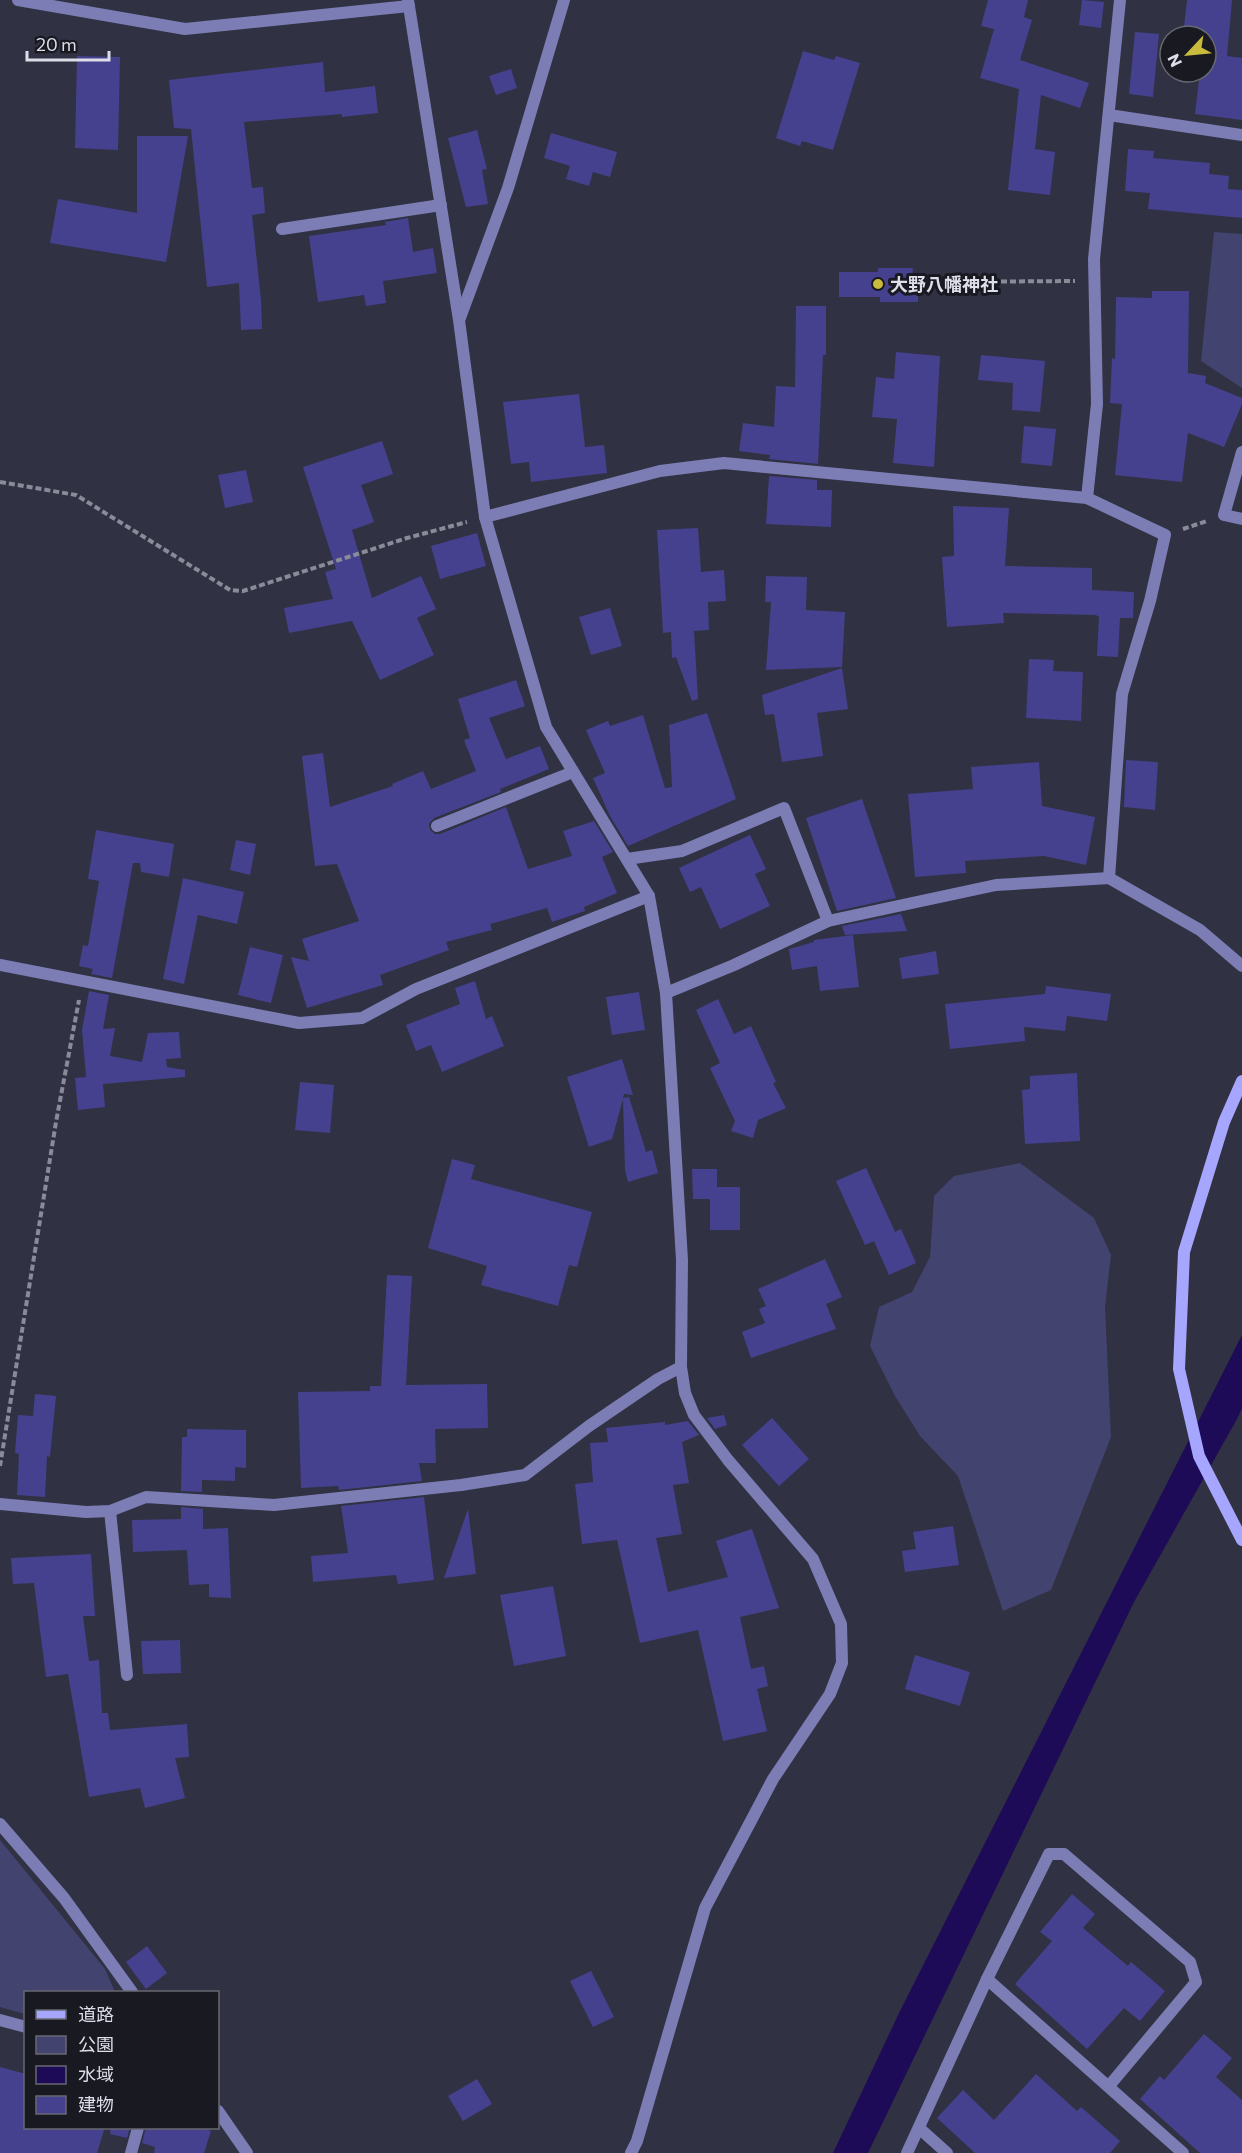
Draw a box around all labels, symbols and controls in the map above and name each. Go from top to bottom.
scale bar [27,24,110,62]
north arrow [1158,24,1218,84]
text: 20 m [36,33,77,55]
text: N [1163,51,1185,70]
place label: 大野八幡神社 [890,273,998,295]
marker: 大野八幡神社 [871,277,885,291]
legend [24,1991,219,2129]
text: 道路 [78,2003,114,2025]
text: 公園 [78,2033,114,2055]
text: 水域 [78,2063,114,2085]
text: 建物 [78,2093,114,2115]

